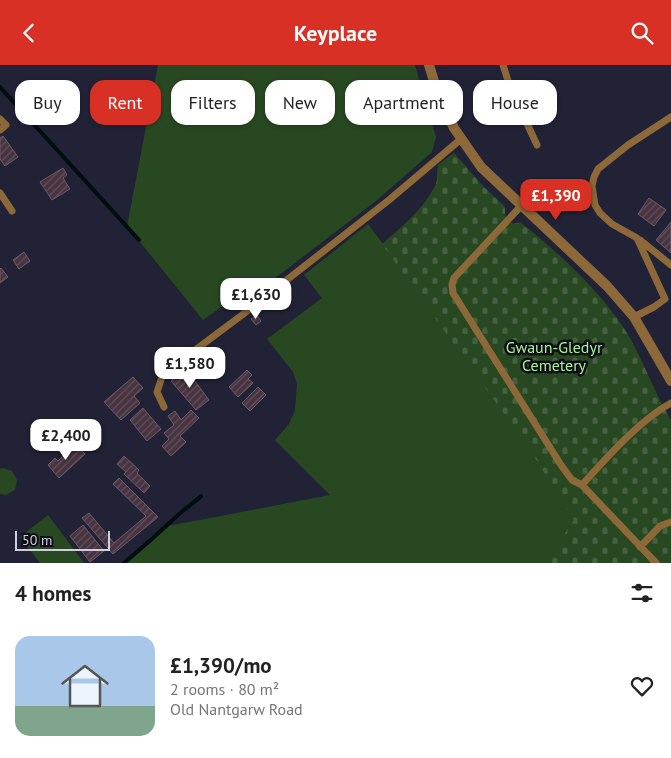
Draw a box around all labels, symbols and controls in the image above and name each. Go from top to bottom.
icon: back [15,19,43,47]
text: Keyplace [294,19,377,47]
icon: search [628,19,656,47]
chip: Buy [15,80,80,125]
chip: Rent [90,80,161,125]
chip: Filters [171,80,255,125]
chip: New [265,80,335,125]
chip: Apartment [345,80,463,125]
chip: House [473,80,557,125]
pin: £1,390 [515,179,597,221]
text: £1,390 [531,185,581,205]
pin: £1,630 [215,277,297,320]
text: £1,630 [231,284,281,304]
park label: Gwaun-Gledyr Cemetery [506,337,603,375]
pin: £1,580 [149,347,231,389]
text: £1,580 [165,353,215,373]
pin: £2,400 [25,419,107,461]
text: £2,400 [41,425,91,445]
scale bar [15,528,110,551]
text: 50 m [22,531,52,549]
icon: filters [628,579,656,607]
text: 4 homes [15,580,91,607]
text: £1,390/mo [170,652,272,679]
icon: home [55,656,115,716]
icon: heart [628,672,656,700]
text: 2 rooms · 80 m² [170,679,279,699]
text: Old Nantgarw Road [170,699,303,719]

